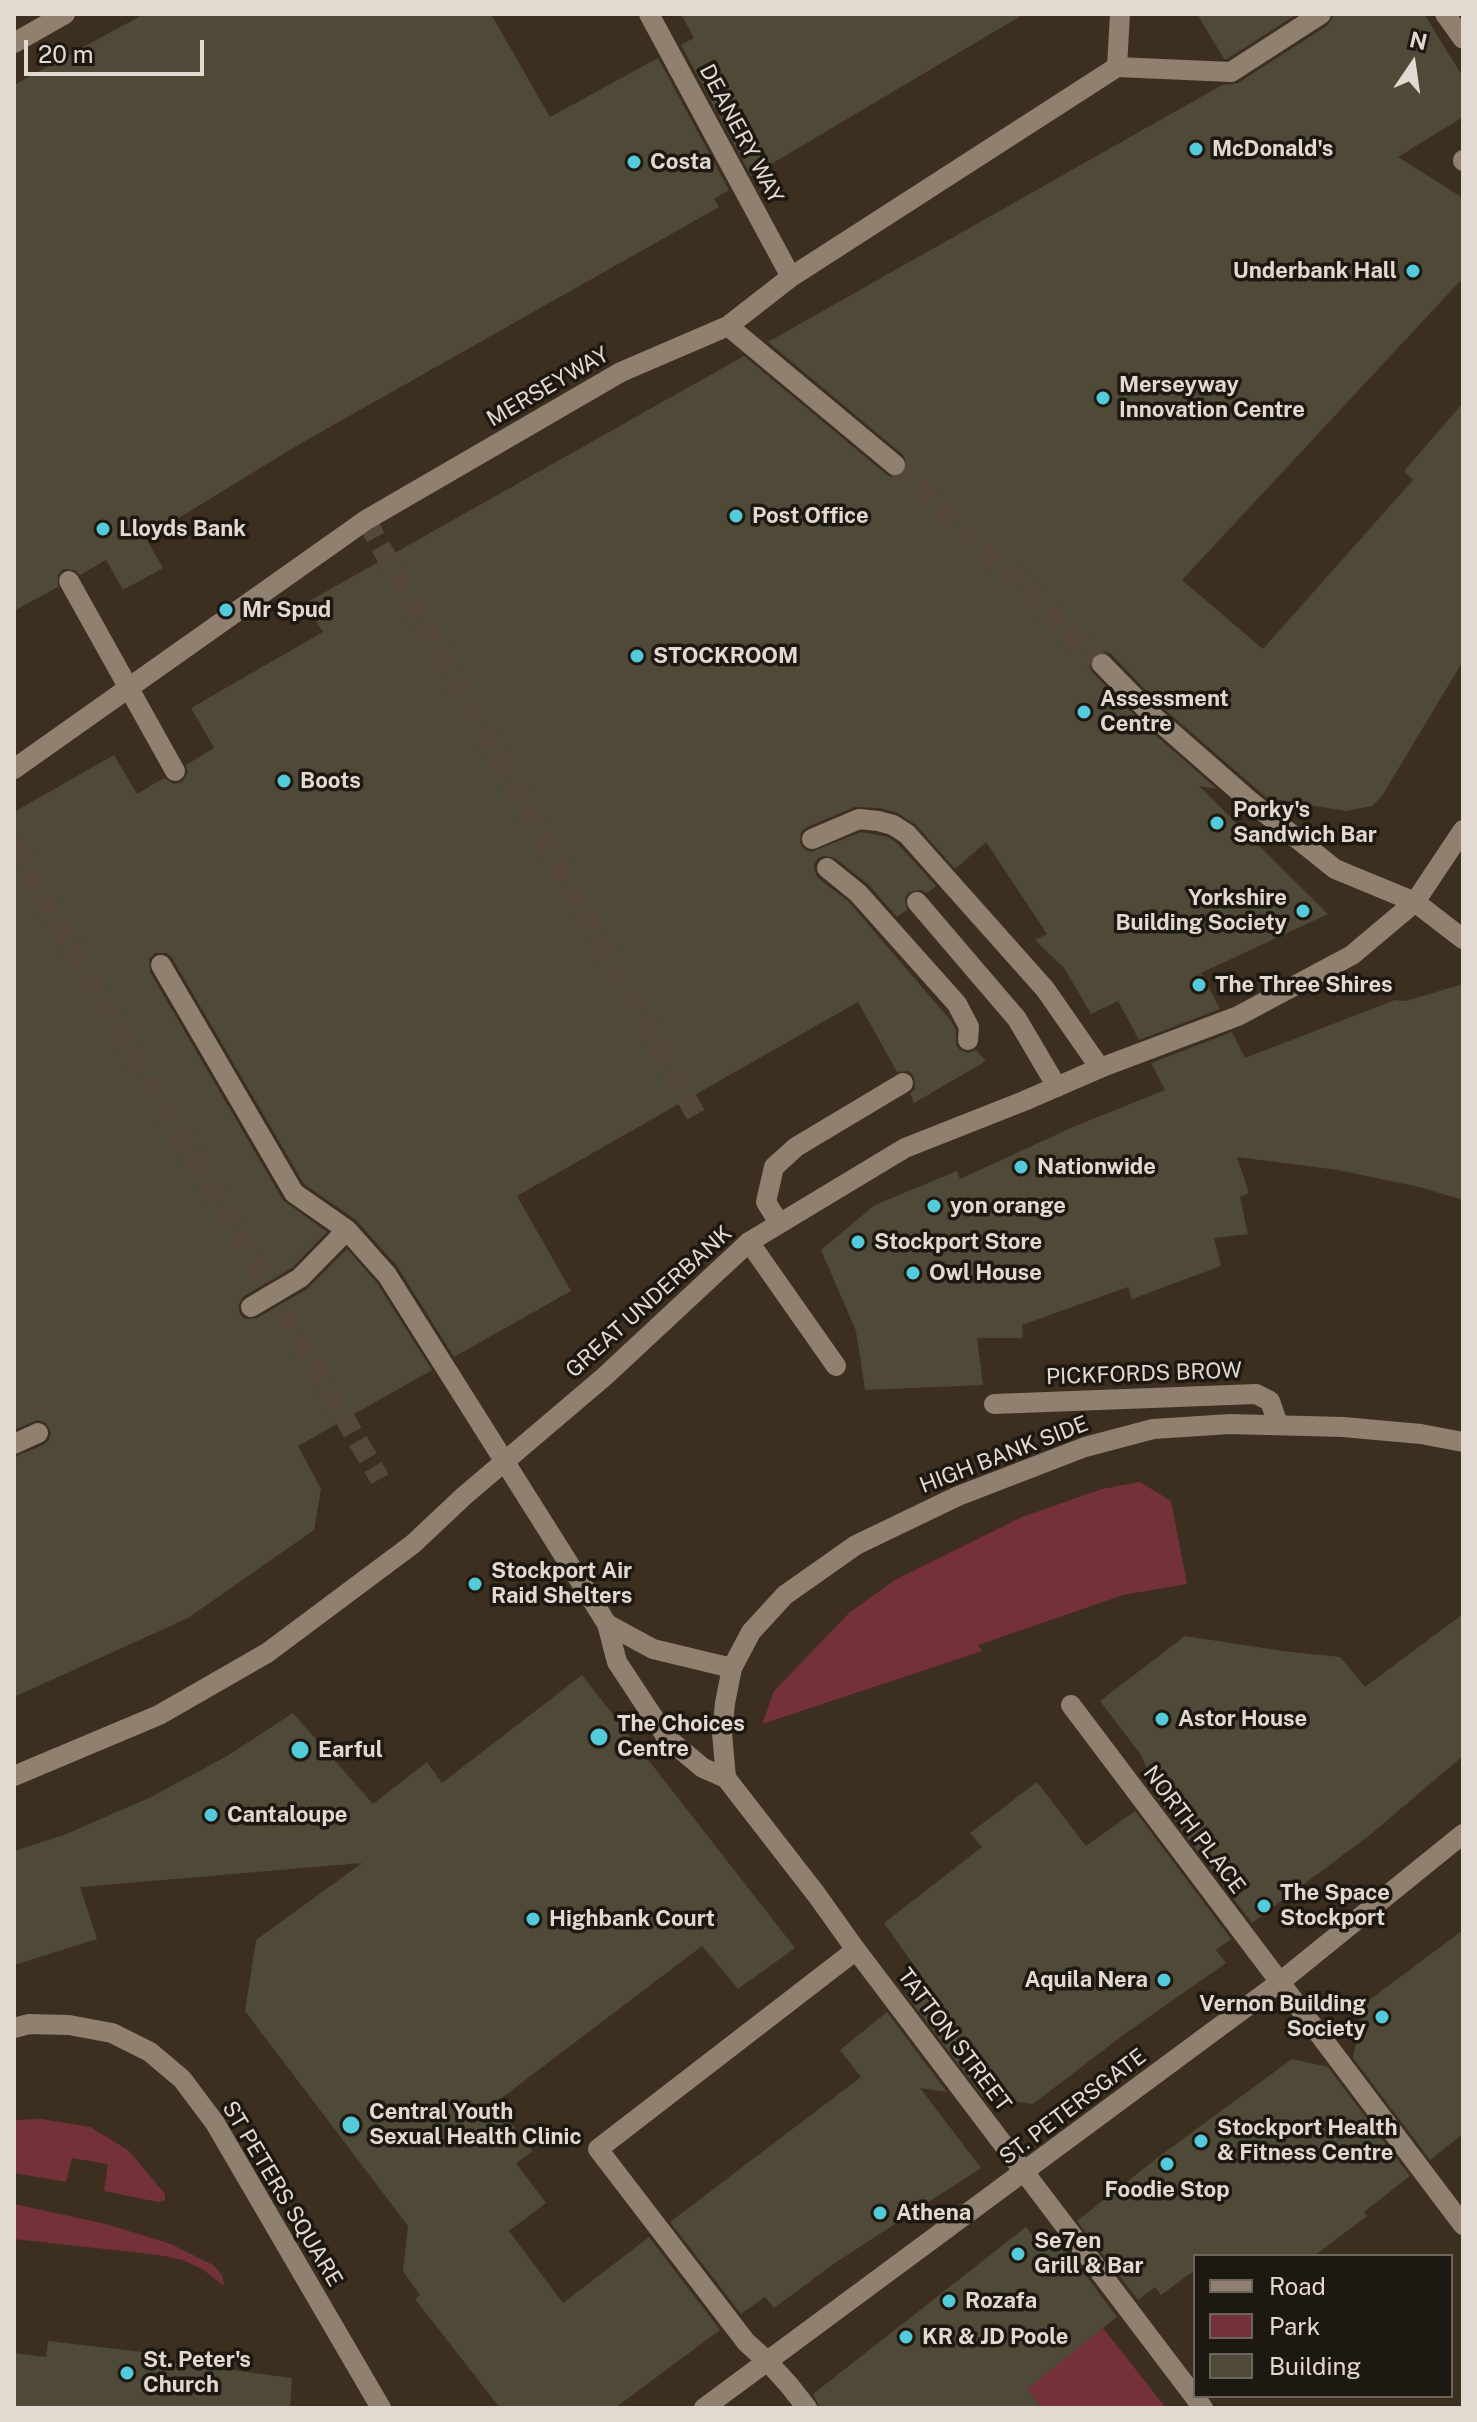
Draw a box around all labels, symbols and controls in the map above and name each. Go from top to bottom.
scale bar [28,24,208,74]
north arrow [1373,24,1453,104]
text: N [1407,26,1430,55]
text: 20 m [38,40,94,68]
street label: DEANERY WAY [693,60,789,208]
place label: McDonald's [1212,136,1333,162]
marker: McDonald's [1187,140,1205,158]
place label: Costa [650,149,712,175]
marker: Costa [625,153,643,171]
place label: Underbank Hall [1233,258,1397,284]
marker: Underbank Hall [1404,262,1422,280]
street label: MERSEYWAY [482,341,614,433]
place label: Merseyway Innovation Centre [1119,372,1305,424]
marker: Merseyway Innovation Centre [1094,389,1112,407]
place label: Post Office [752,503,869,529]
marker: Post Office [727,507,745,525]
place label: Lloyds Bank [119,516,246,542]
marker: Lloyds Bank [94,520,112,538]
place label: Mr Spud [242,597,331,623]
marker: Mr Spud [217,601,235,619]
place label: STOCKROOM [653,643,798,669]
marker: STOCKROOM [628,647,646,665]
place label: Assessment Centre [1100,686,1229,738]
marker: Assessment Centre [1075,703,1093,721]
place label: Boots [300,768,361,794]
marker: Boots [275,772,293,790]
place label: Porky's Sandwich Bar [1233,797,1377,848]
marker: Porky's Sandwich Bar [1208,814,1226,832]
place label: Yorkshire Building Society [1116,885,1287,936]
marker: Yorkshire Building Society [1294,902,1312,920]
place label: The Three Shires [1215,972,1393,998]
marker: The Three Shires [1190,976,1208,994]
place label: Nationwide [1037,1154,1156,1180]
marker: Nationwide [1012,1158,1030,1176]
place label: yon orange [950,1193,1066,1219]
marker: yon orange [925,1197,943,1215]
street label: GREAT UNDERBANK [561,1220,737,1384]
place label: Stockport Store [874,1229,1042,1255]
marker: Stockport Store [849,1233,867,1251]
place label: Owl House [929,1260,1042,1286]
marker: Owl House [904,1264,922,1282]
street label: PICKFORDS BROW [1046,1357,1242,1391]
street label: HIGH BANK SIDE [916,1411,1092,1499]
place label: Stockport Air Raid Shelters [491,1558,632,1610]
marker: Stockport Air Raid Shelters [466,1575,484,1593]
place label: Astor House [1178,1706,1307,1732]
marker: Astor House [1153,1710,1171,1728]
place label: The Choices Centre [617,1711,745,1762]
marker: The Choices Centre [588,1726,610,1748]
place label: Earful [318,1737,383,1763]
marker: Earful [289,1739,311,1761]
street label: NORTH PLACE [1137,1761,1251,1899]
place label: Cantaloupe [227,1802,348,1828]
marker: Cantaloupe [202,1806,220,1824]
place label: The Space Stockport [1280,1880,1390,1932]
marker: The Space Stockport [1255,1897,1273,1915]
place label: Highbank Court [549,1906,715,1932]
marker: Highbank Court [524,1910,542,1928]
street label: TATTON STREET [892,1963,1016,2117]
place label: Aquila Nera [1025,1967,1148,1993]
marker: Aquila Nera [1155,1971,1173,1989]
place label: Vernon Building Society [1199,1991,1366,2042]
marker: Vernon Building Society [1373,2008,1391,2026]
street label: ST. PETERSGATE [995,2043,1151,2171]
street label: ST PETERS SQUARE [216,2097,348,2291]
place label: Central Youth Sexual Health Clinic [369,2099,581,2150]
marker: Central Youth Sexual Health Clinic [340,2114,362,2136]
place label: Stockport Health & Fitness Centre [1217,2115,1398,2166]
marker: Stockport Health & Fitness Centre [1192,2132,1210,2150]
marker: Foodie Stop [1158,2155,1176,2173]
place label: Foodie Stop [1104,2177,1230,2203]
place label: Athena [896,2200,971,2226]
marker: Athena [871,2204,889,2222]
place label: Se7en Grill & Bar [1034,2228,1144,2280]
marker: Se7en Grill & Bar [1009,2245,1027,2263]
legend [1193,2254,1453,2398]
text: Road [1269,2272,1326,2300]
place label: Rozafa [965,2288,1037,2314]
marker: Rozafa [940,2292,958,2310]
text: Park [1269,2312,1320,2340]
place label: KR & JD Poole [922,2324,1068,2350]
marker: KR & JD Poole [897,2328,915,2346]
place label: St. Peter's Church [143,2347,251,2398]
text: Building [1269,2352,1361,2380]
marker: St. Peter's Church [118,2364,136,2382]

